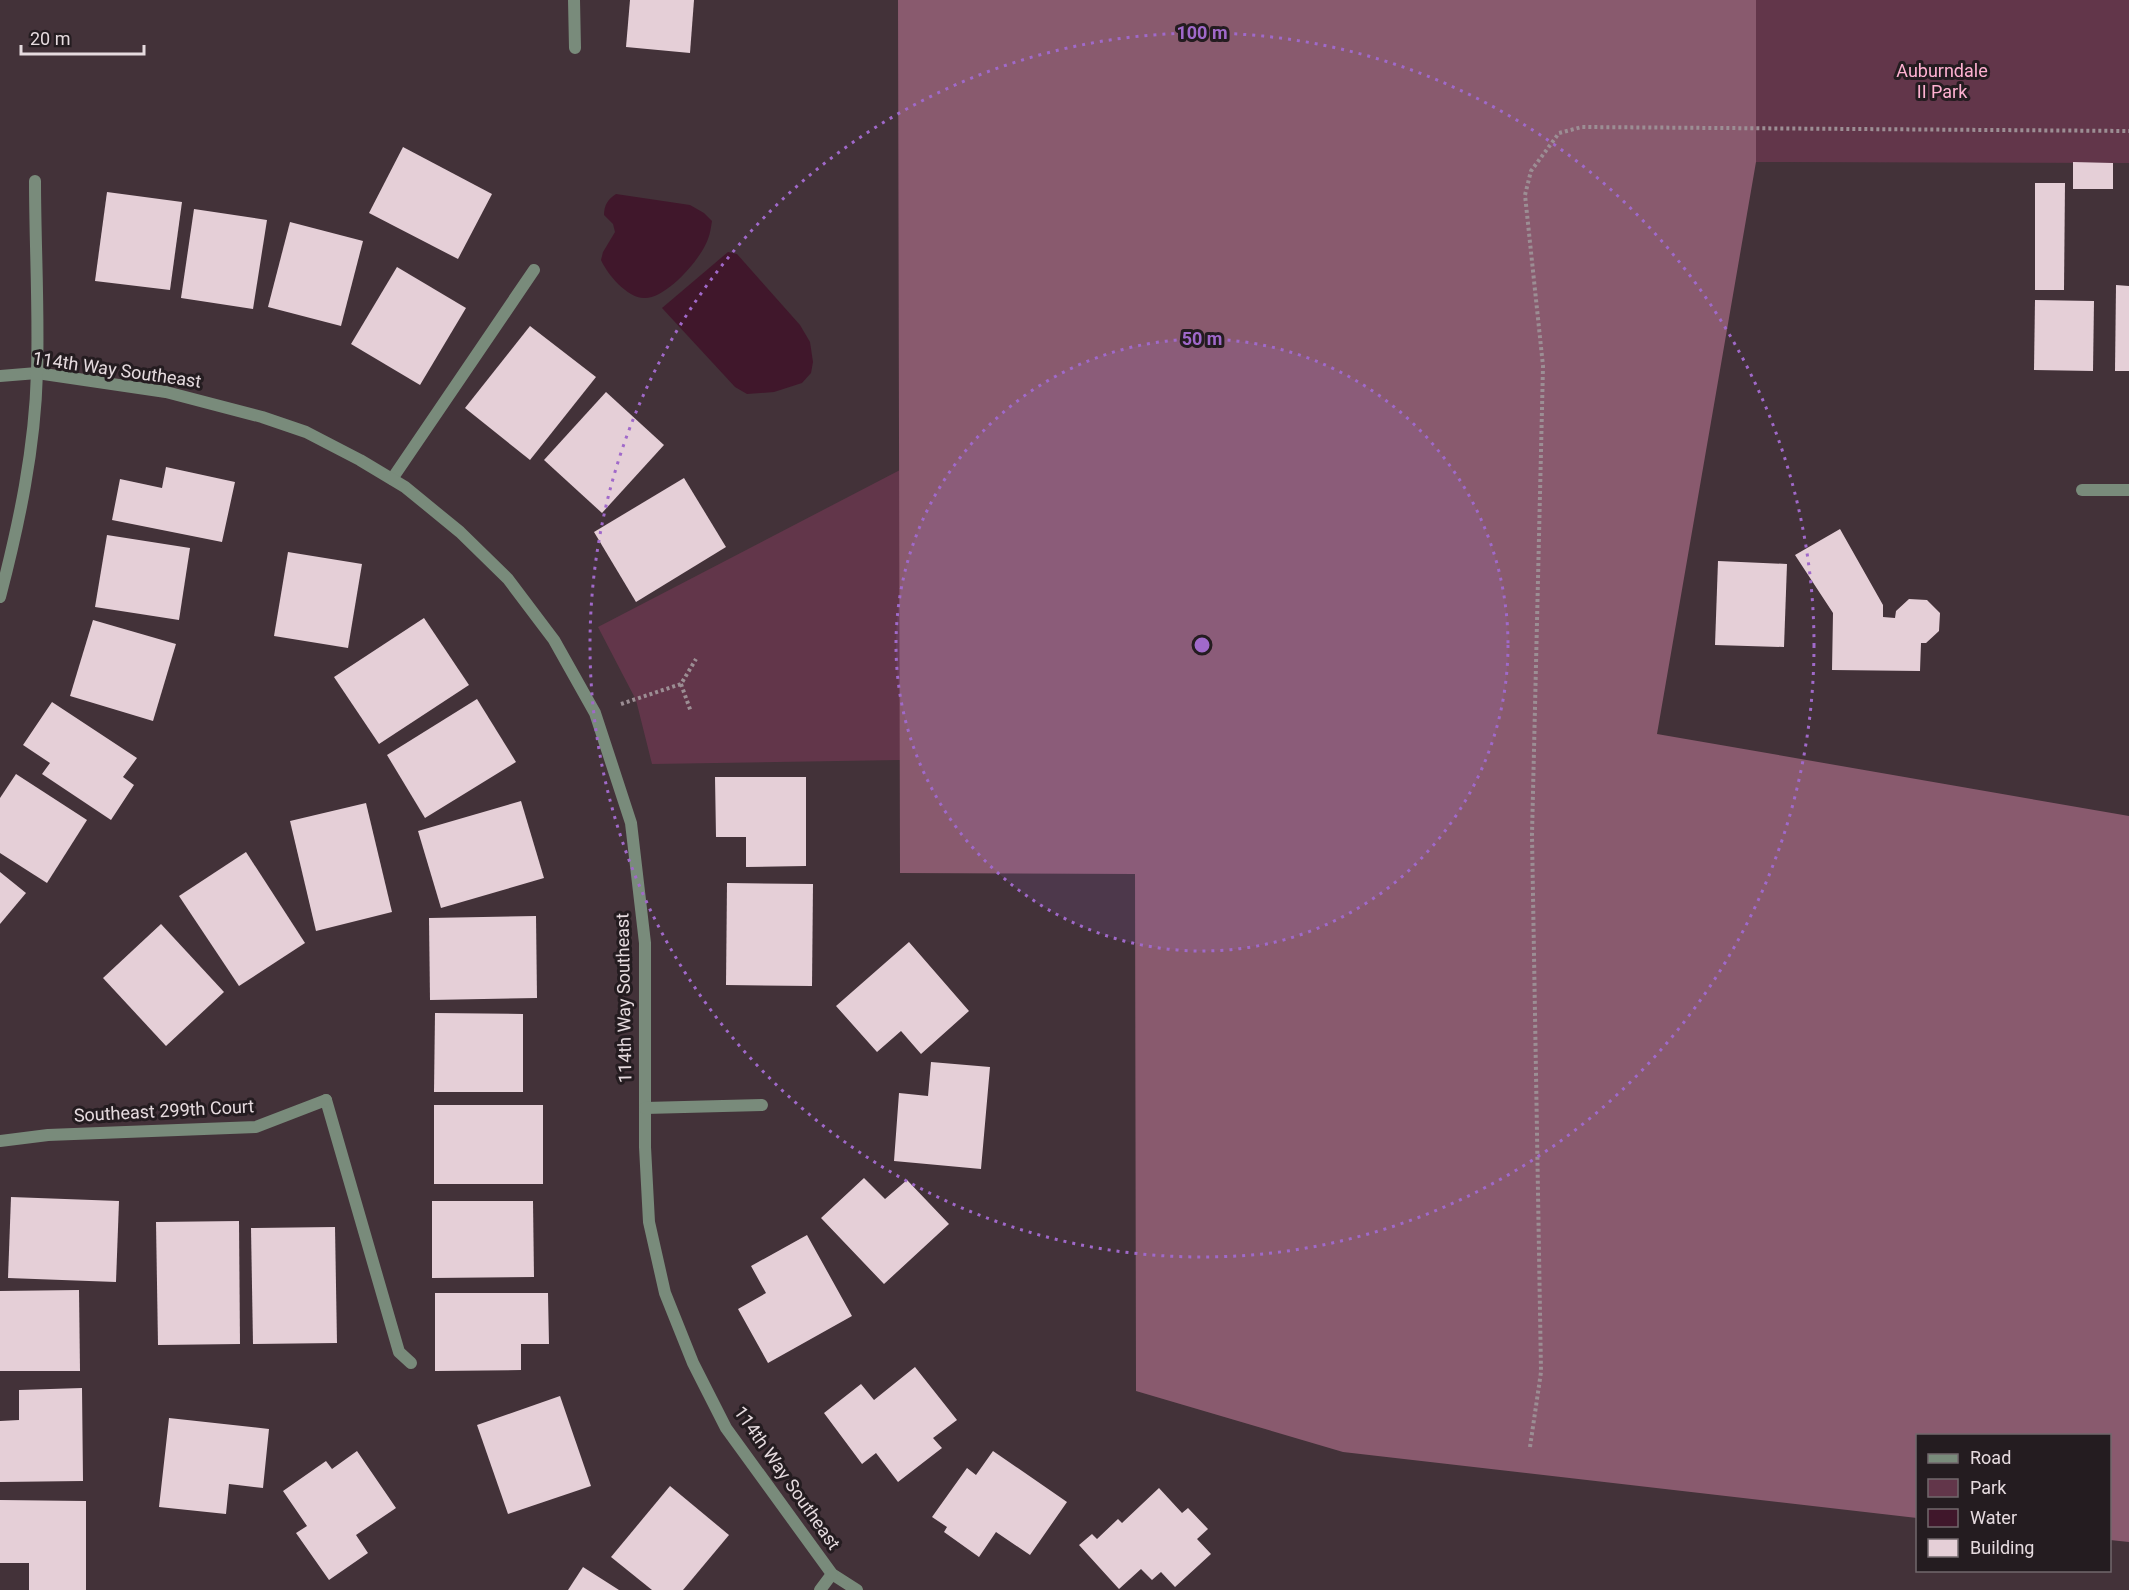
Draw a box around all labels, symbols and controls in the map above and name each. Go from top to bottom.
scale bar [21,18,144,56]
text: 100 m [1176,22,1228,43]
text: 20 m [30,28,70,49]
park label: Auburndale II Park [1896,60,1988,102]
text: 50 m [1182,328,1222,349]
street label: 114th Way Southeast [31,347,203,392]
centre of rings [1192,635,1212,655]
street label: 114th Way Southeast [612,913,635,1083]
street label: Southeast 299th Court [73,1095,255,1126]
street label: 114th Way Southeast [730,1402,845,1554]
legend [1916,1434,2111,1572]
text: Road [1970,1447,2011,1468]
text: Park [1970,1477,2007,1498]
text: Water [1970,1507,2017,1528]
text: Building [1970,1537,2034,1558]

